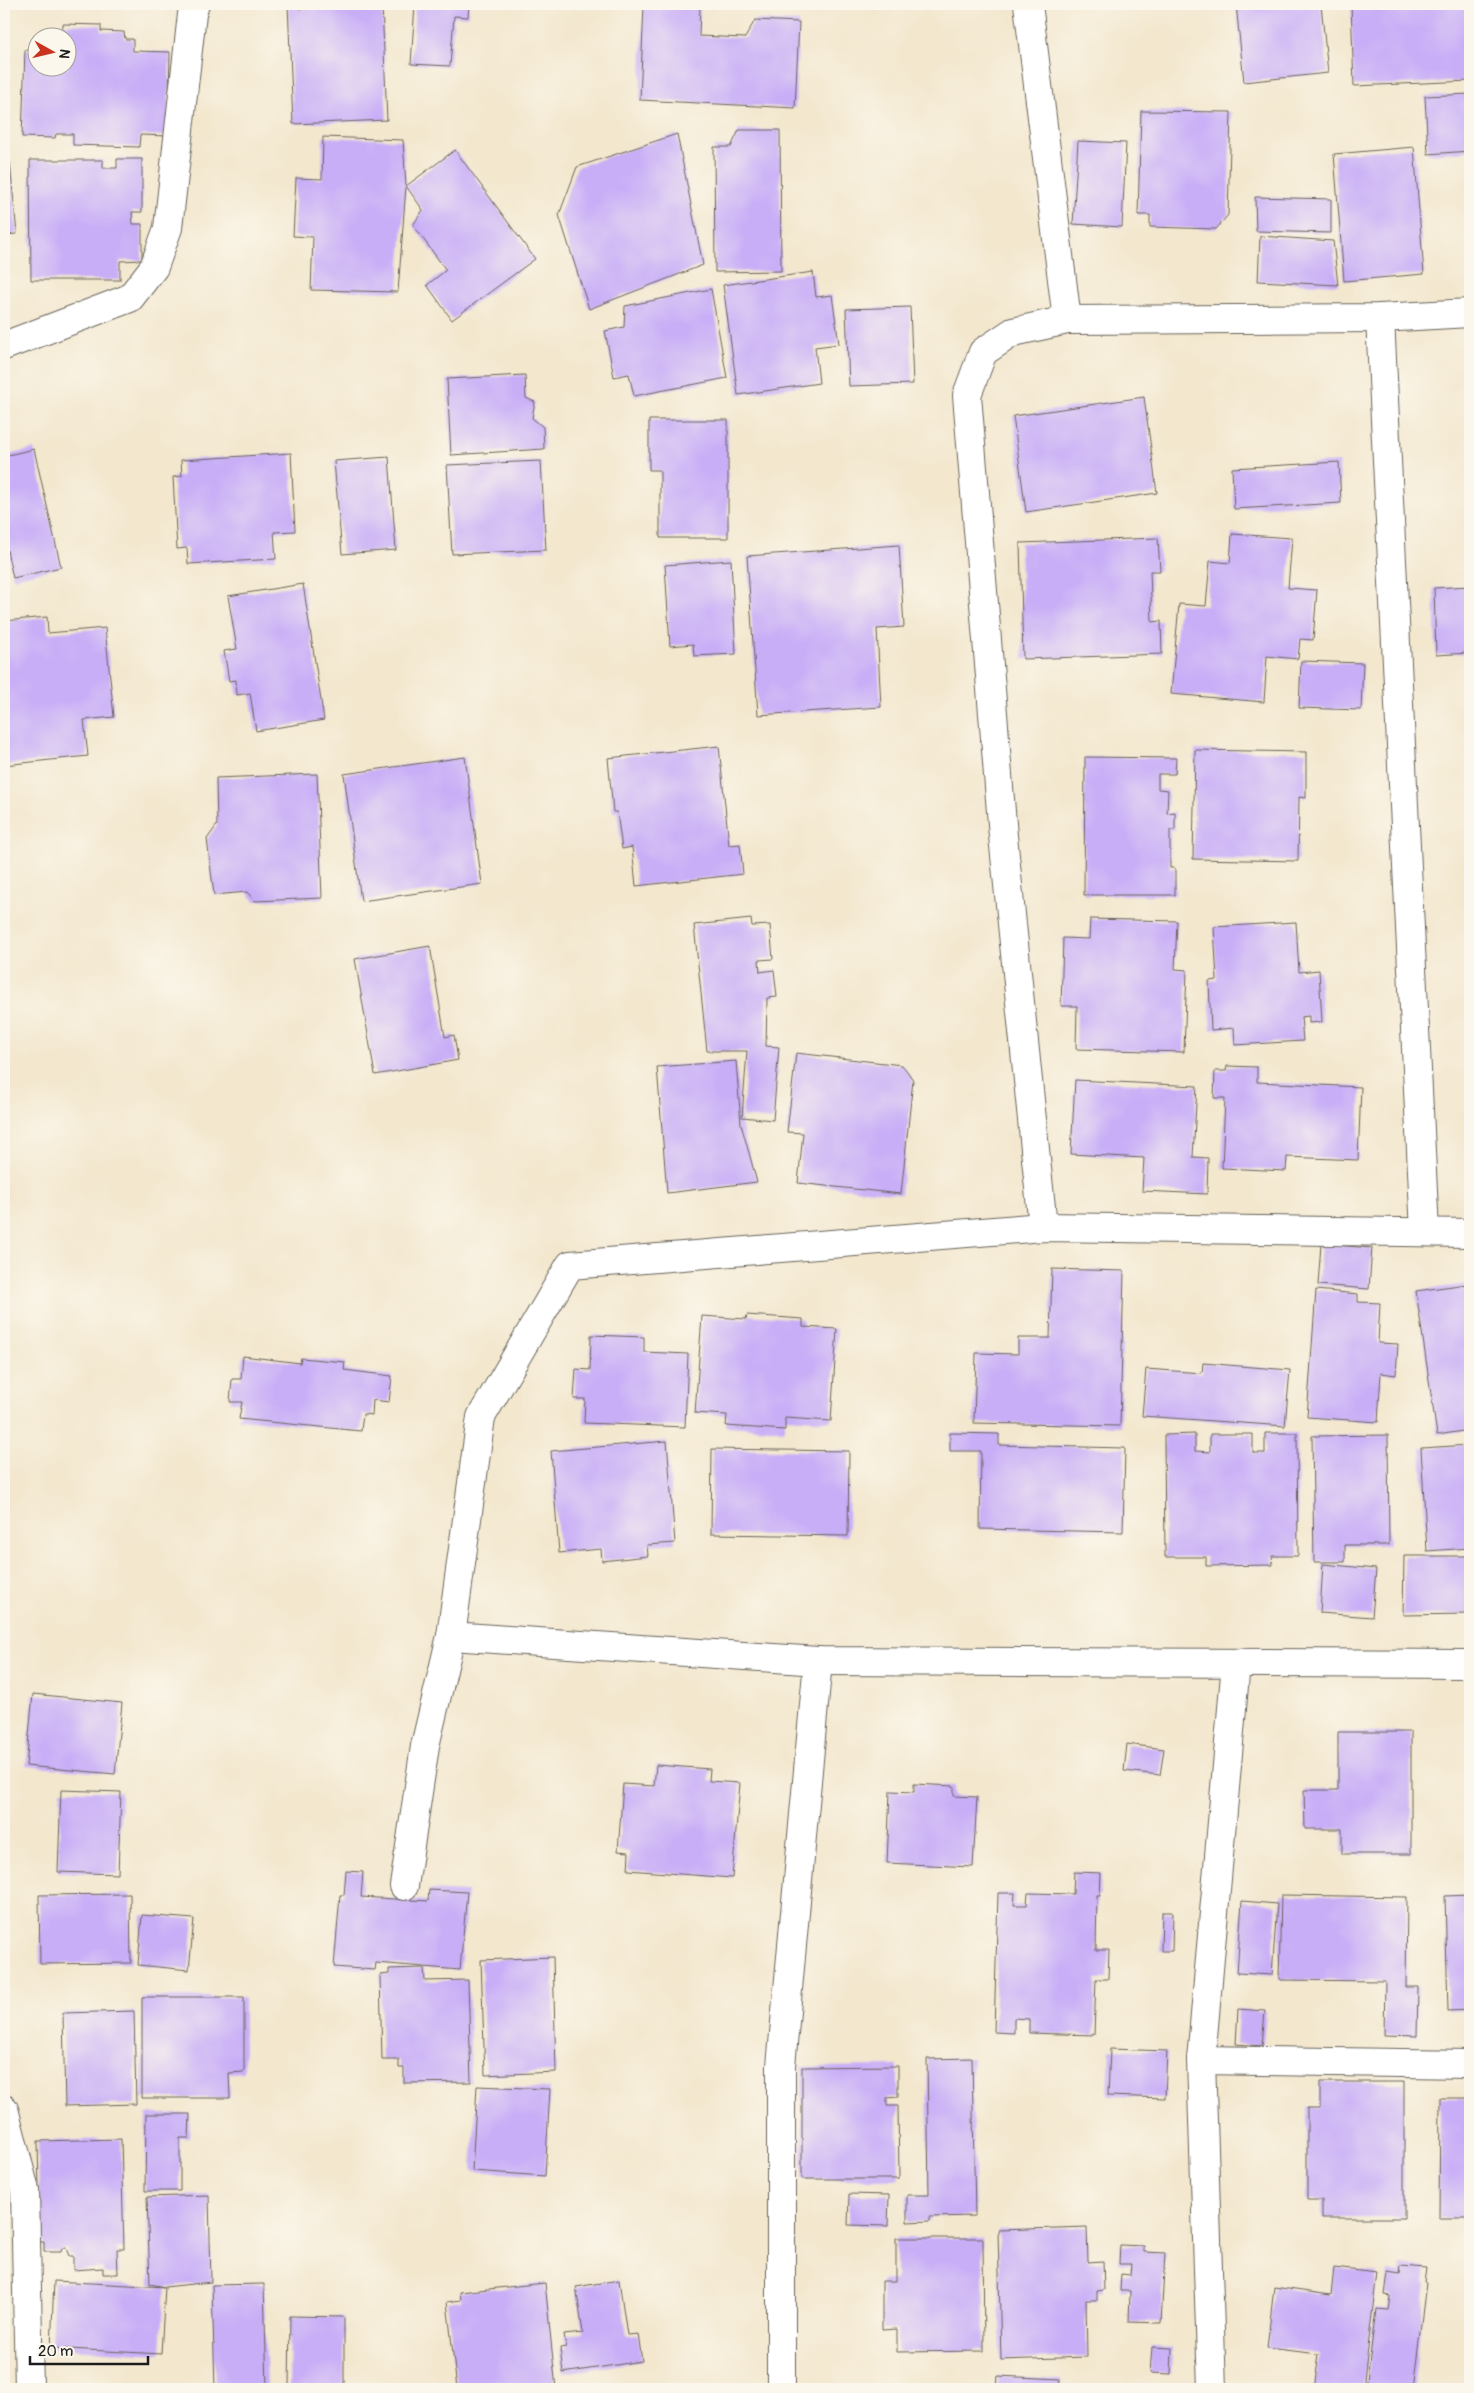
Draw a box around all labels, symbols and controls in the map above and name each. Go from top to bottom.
north arrow [28,28,78,78]
text: N [55,48,73,60]
scale bar [30,2333,148,2365]
text: 20 m [38,2342,73,2361]

